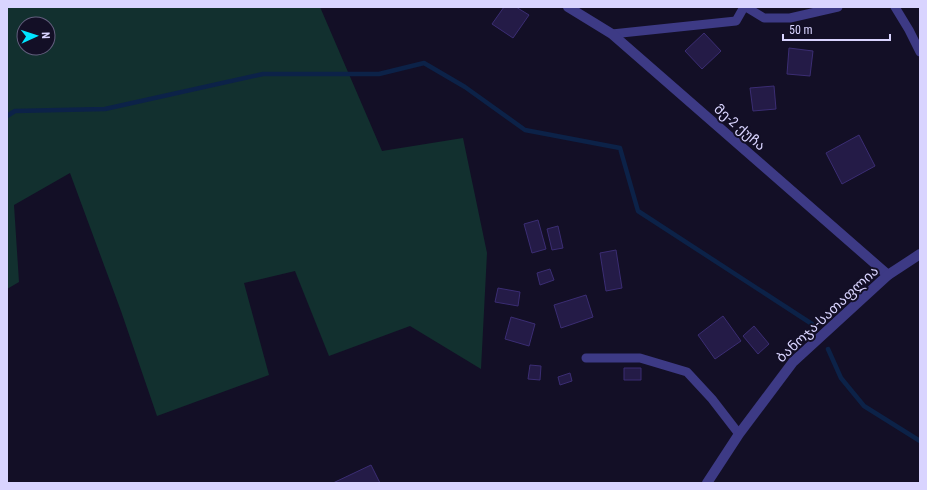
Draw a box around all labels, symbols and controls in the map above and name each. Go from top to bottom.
north arrow [16,16,56,56]
scale bar [783,16,890,42]
text: 50 m [789,23,813,37]
text: N [39,32,52,39]
street label: მე-2 ქუჩა [710,100,769,154]
street label: ბანოჯა-სათაფლია [773,262,882,366]

